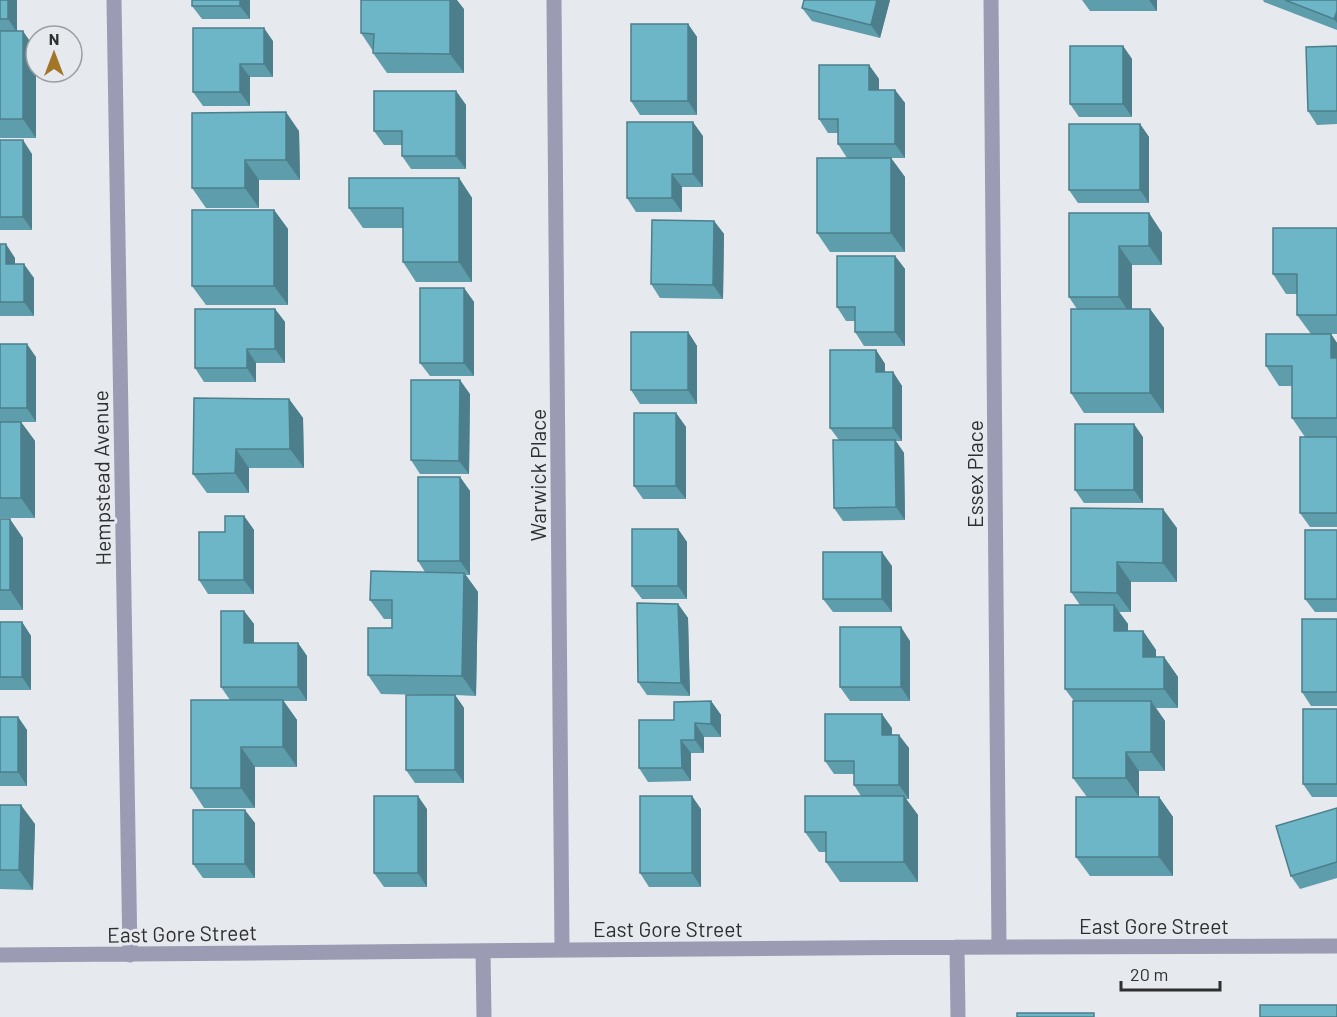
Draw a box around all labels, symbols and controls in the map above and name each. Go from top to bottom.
north arrow [24,24,84,84]
text: N [49,29,59,48]
street label: Hempstead Avenue [87,390,115,566]
street label: Warwick Place [525,409,550,541]
street label: Essex Place [962,420,987,528]
street label: East Gore Street [1079,913,1229,938]
street label: East Gore Street [593,916,743,941]
street label: East Gore Street [107,919,257,947]
scale bar [1121,954,1220,992]
text: 20 m [1130,963,1168,985]

